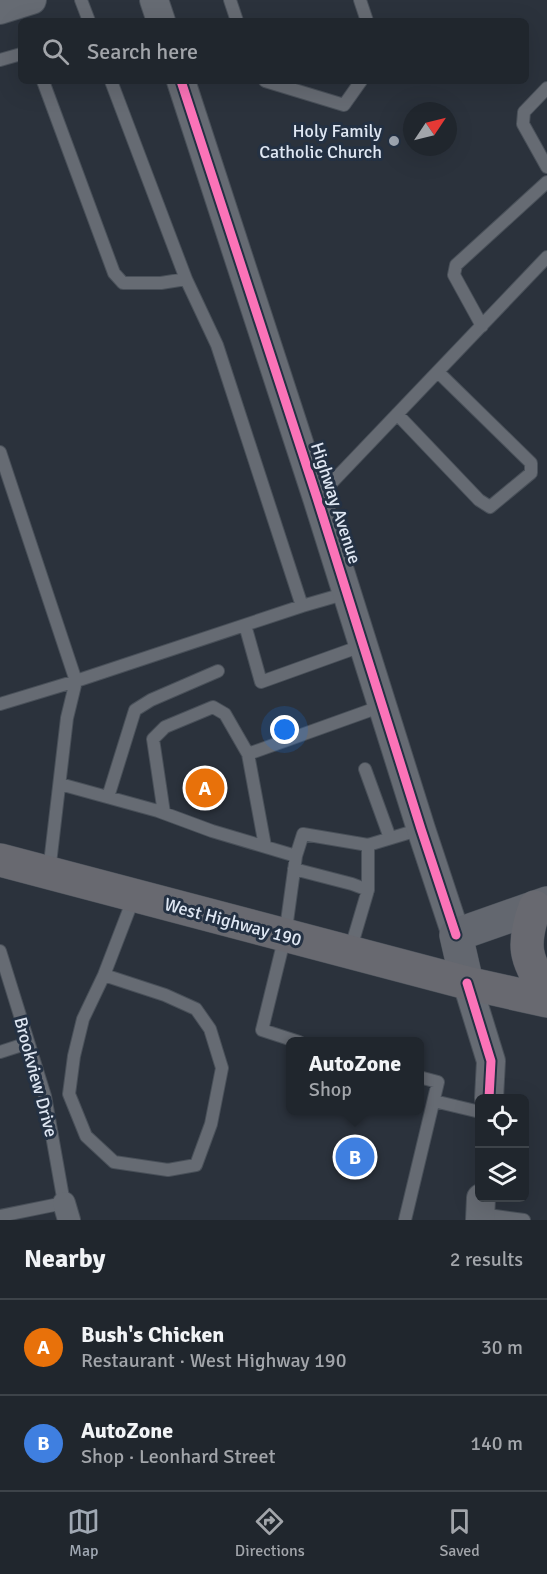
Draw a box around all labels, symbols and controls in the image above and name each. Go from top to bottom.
search box [18,18,529,84]
icon: search [39,35,72,68]
text: Search here [87,38,198,65]
north arrow [403,102,457,156]
place label: Holy Family Catholic Church [259,120,383,163]
marker: Holy Family Catholic Church [387,134,401,148]
street label: Highway Avenue [306,439,366,567]
your location [270,715,299,744]
pin: A [186,766,224,810]
street label: West Highway 190 [162,893,304,951]
street label: Brookview Drive [9,1014,63,1140]
popup [286,1037,424,1115]
text: AutoZone [309,1050,401,1077]
text: Shop [309,1077,352,1102]
map controls [475,1094,529,1202]
button: locate [475,1094,529,1148]
pin: B [336,1134,374,1180]
button: layers [475,1148,529,1202]
text: Nearby [24,1243,105,1275]
text: 2 results [450,1247,523,1272]
text: Bush's Chicken [81,1321,224,1348]
text: A [37,1335,50,1360]
text: 30 m [481,1335,523,1360]
text: Restaurant · West Highway 190 [81,1348,346,1373]
text: AutoZone [81,1417,173,1444]
text: B [37,1431,50,1456]
text: 140 m [470,1431,523,1456]
text: Shop · Leonhard Street [81,1444,275,1469]
tab: Map [67,1505,100,1561]
tab: Directions [235,1505,305,1561]
tab: Saved [439,1505,480,1561]

